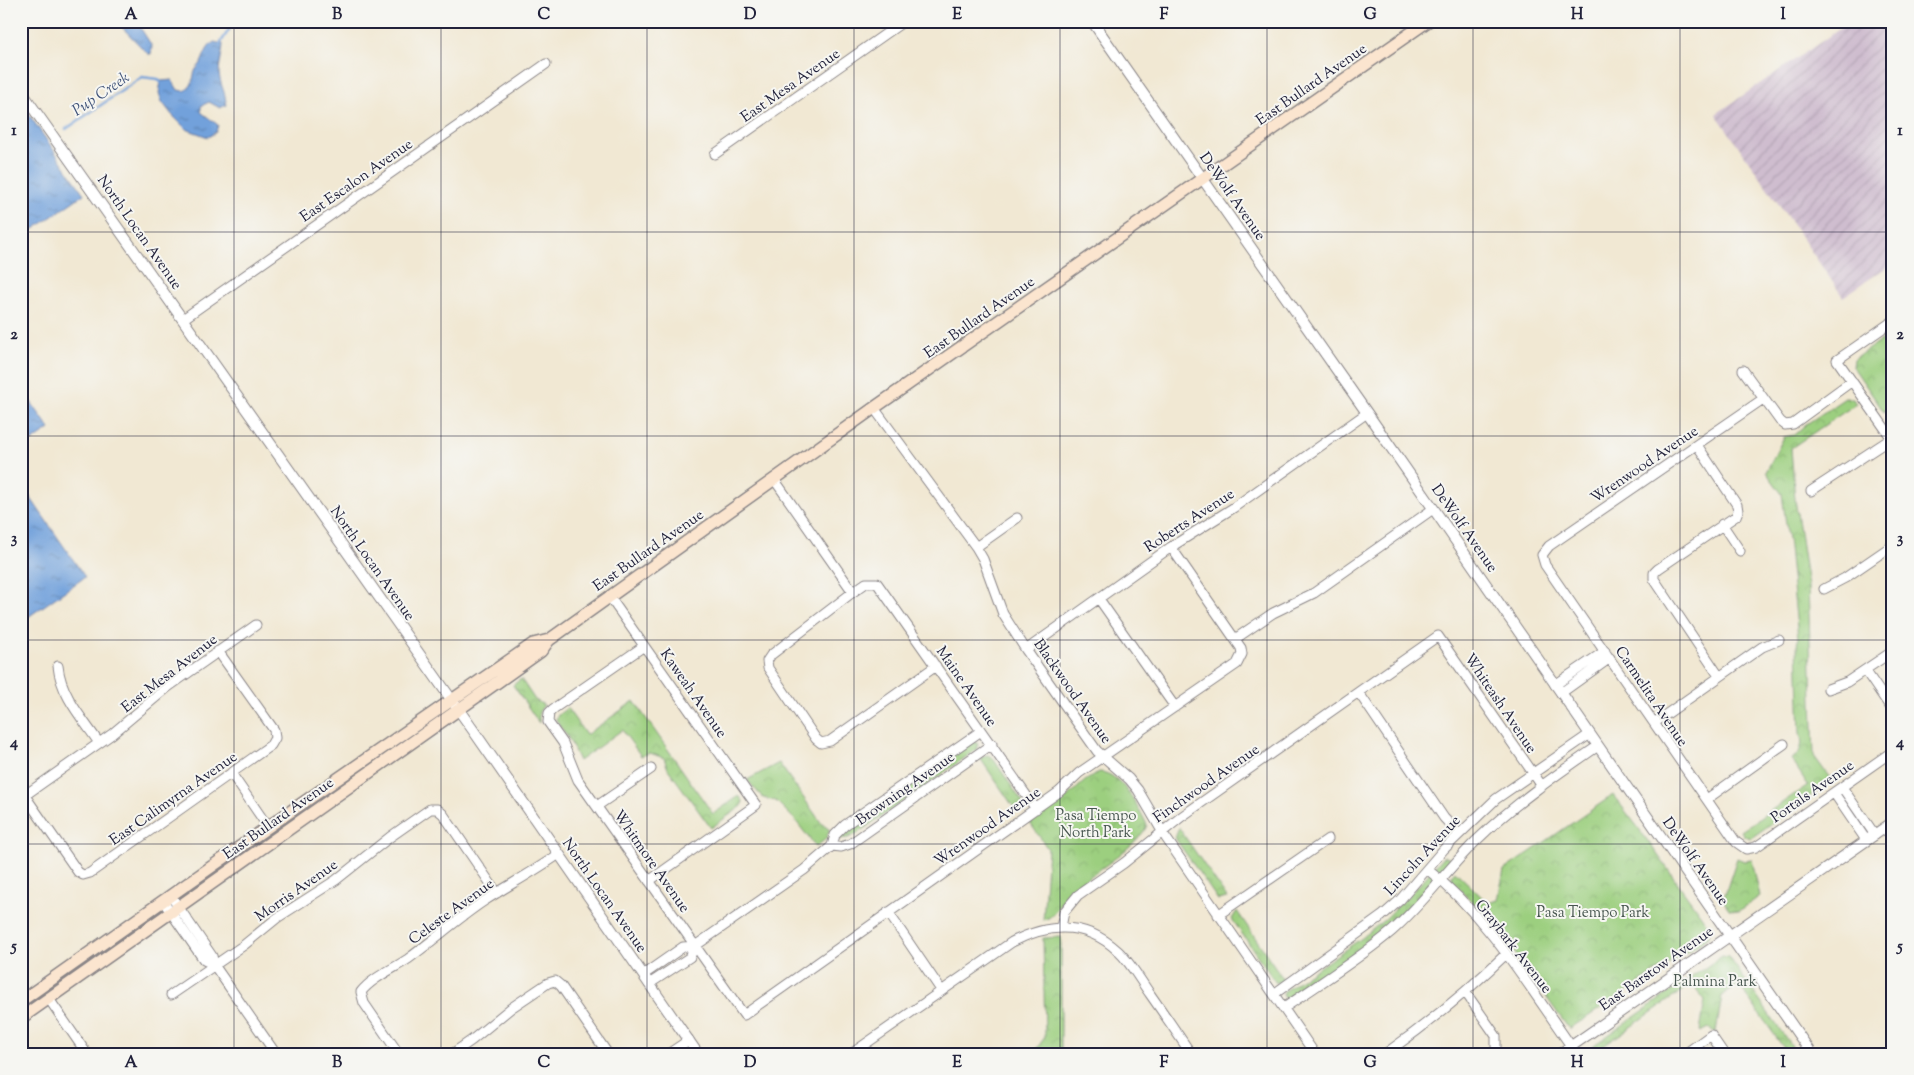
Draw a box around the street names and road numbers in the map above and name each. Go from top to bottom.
street label: East Bullard Avenue [1252,39,1371,131]
street label: East Mesa Avenue [737,44,845,128]
street label: East Escalon Avenue [296,134,417,228]
street label: DeWolf Avenue [1193,148,1270,245]
street label: North Locan Avenue [91,171,186,295]
street label: East Bullard Avenue [920,272,1039,364]
street label: Wrenwood Avenue [1587,421,1703,509]
street label: DeWolf Avenue [1425,480,1502,577]
street label: Roberts Avenue [1141,484,1239,558]
street label: North Locan Avenue [324,502,419,626]
street label: East Bullard Avenue [589,505,708,597]
street label: East Mesa Avenue [117,630,222,718]
street label: Blackwood Avenue [1028,635,1116,749]
street label: Maine Avenue [930,642,1001,731]
street label: Carmelita Avenue [1609,642,1692,751]
street label: Kaweah Avenue [654,645,731,743]
street label: Whiteash Avenue [1458,650,1541,758]
street label: Finchwood Avenue [1149,740,1264,829]
street label: East Calimyrna Avenue [106,747,242,851]
street label: Browning Avenue [852,747,960,831]
street label: Portals Avenue [1767,756,1859,829]
street label: East Bullard Avenue [219,773,338,865]
street label: Wrenwood Avenue [930,783,1045,872]
street label: Whitmore Avenue [607,806,694,918]
street label: Lincoln Avenue [1380,811,1466,901]
street label: DeWolf Avenue [1656,813,1733,910]
street label: North Locan Avenue [556,834,651,958]
street label: Morris Avenue [251,855,342,928]
street label: Celeste Avenue [405,874,499,950]
street label: Graybark Avenue [1469,896,1556,998]
street label: East Barstow Avenue [1595,922,1718,1017]

